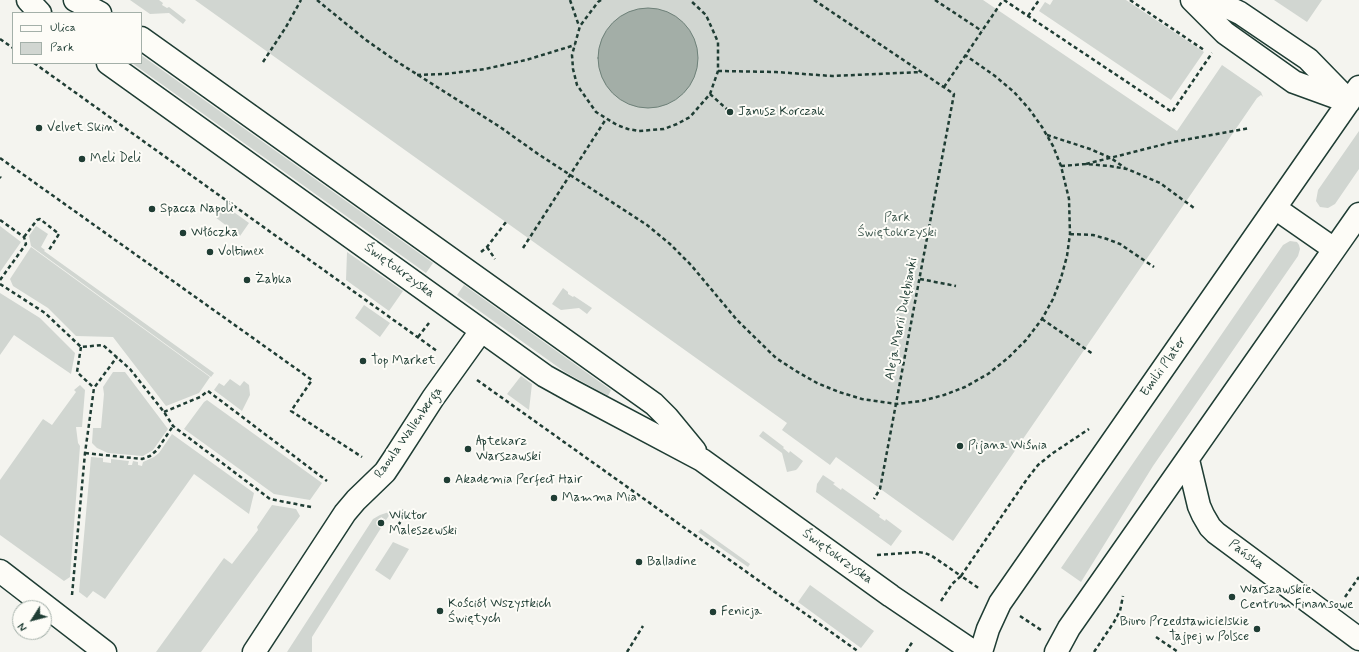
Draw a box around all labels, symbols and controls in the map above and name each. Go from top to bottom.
legend [12,12,142,64]
text: Ulica [50,20,76,36]
text: Park [50,40,74,56]
place label: Janusz Korczak [738,104,825,120]
marker: Janusz Korczak [725,107,735,117]
place label: Velvet Skin [47,120,114,136]
marker: Velvet Skin [34,123,44,133]
place label: Meli Deli [90,151,141,167]
marker: Meli Deli [77,154,87,164]
place label: Spacca Napoli [160,201,234,217]
marker: Spacca Napoli [147,204,157,214]
park label: Park Świętokrzyski [857,210,937,241]
place label: Włóczka [191,225,238,241]
marker: Włóczka [178,228,188,238]
street label: Świętokrzyska [361,240,437,302]
place label: Voltimex [218,244,264,260]
marker: Voltimex [205,247,215,257]
street label: Aleja Marii Dulębianki [882,256,922,382]
place label: Żabka [255,272,292,288]
marker: Żabka [242,275,252,285]
street label: Emilii Plater [1138,334,1190,400]
place label: Top Market [371,353,435,369]
marker: Top Market [358,356,368,366]
street label: Raoula Wallenberga [372,384,446,482]
place label: Aptekarz Warszawski [476,434,541,465]
place label: Pijana Wiśnia [968,438,1047,454]
marker: Pijana Wiśnia [955,441,965,451]
marker: Aptekarz Warszawski [463,444,473,454]
place label: Akademia Perfect Hair [455,472,582,488]
marker: Akademia Perfect Hair [442,475,452,485]
place label: Mamma Mia [562,490,637,506]
marker: Mamma Mia [549,493,559,503]
place label: Wiktor Maleszewski [389,508,457,539]
marker: Wiktor Maleszewski [376,518,386,528]
street label: Świętokrzyska [799,526,875,588]
street label: Pańska [1225,537,1267,573]
place label: Balladine [647,554,697,570]
marker: Balladine [634,557,644,567]
place label: Warszawskie Centrum Finansowe [1240,582,1354,613]
marker: Warszawskie Centrum Finansowe [1227,592,1237,602]
place label: Kościół Wszystkich Świętych [448,596,551,627]
north arrow [12,600,52,640]
place label: Fenicja [721,604,762,620]
marker: Kościół Wszystkich Świętych [435,606,445,616]
marker: Fenicja [708,607,718,617]
place label: Biuro Przedstawicielskie Tajpej w Polsce [1120,614,1249,645]
text: N [15,619,31,634]
marker: Biuro Przedstawicielskie Tajpej w Polsce [1252,624,1262,634]

